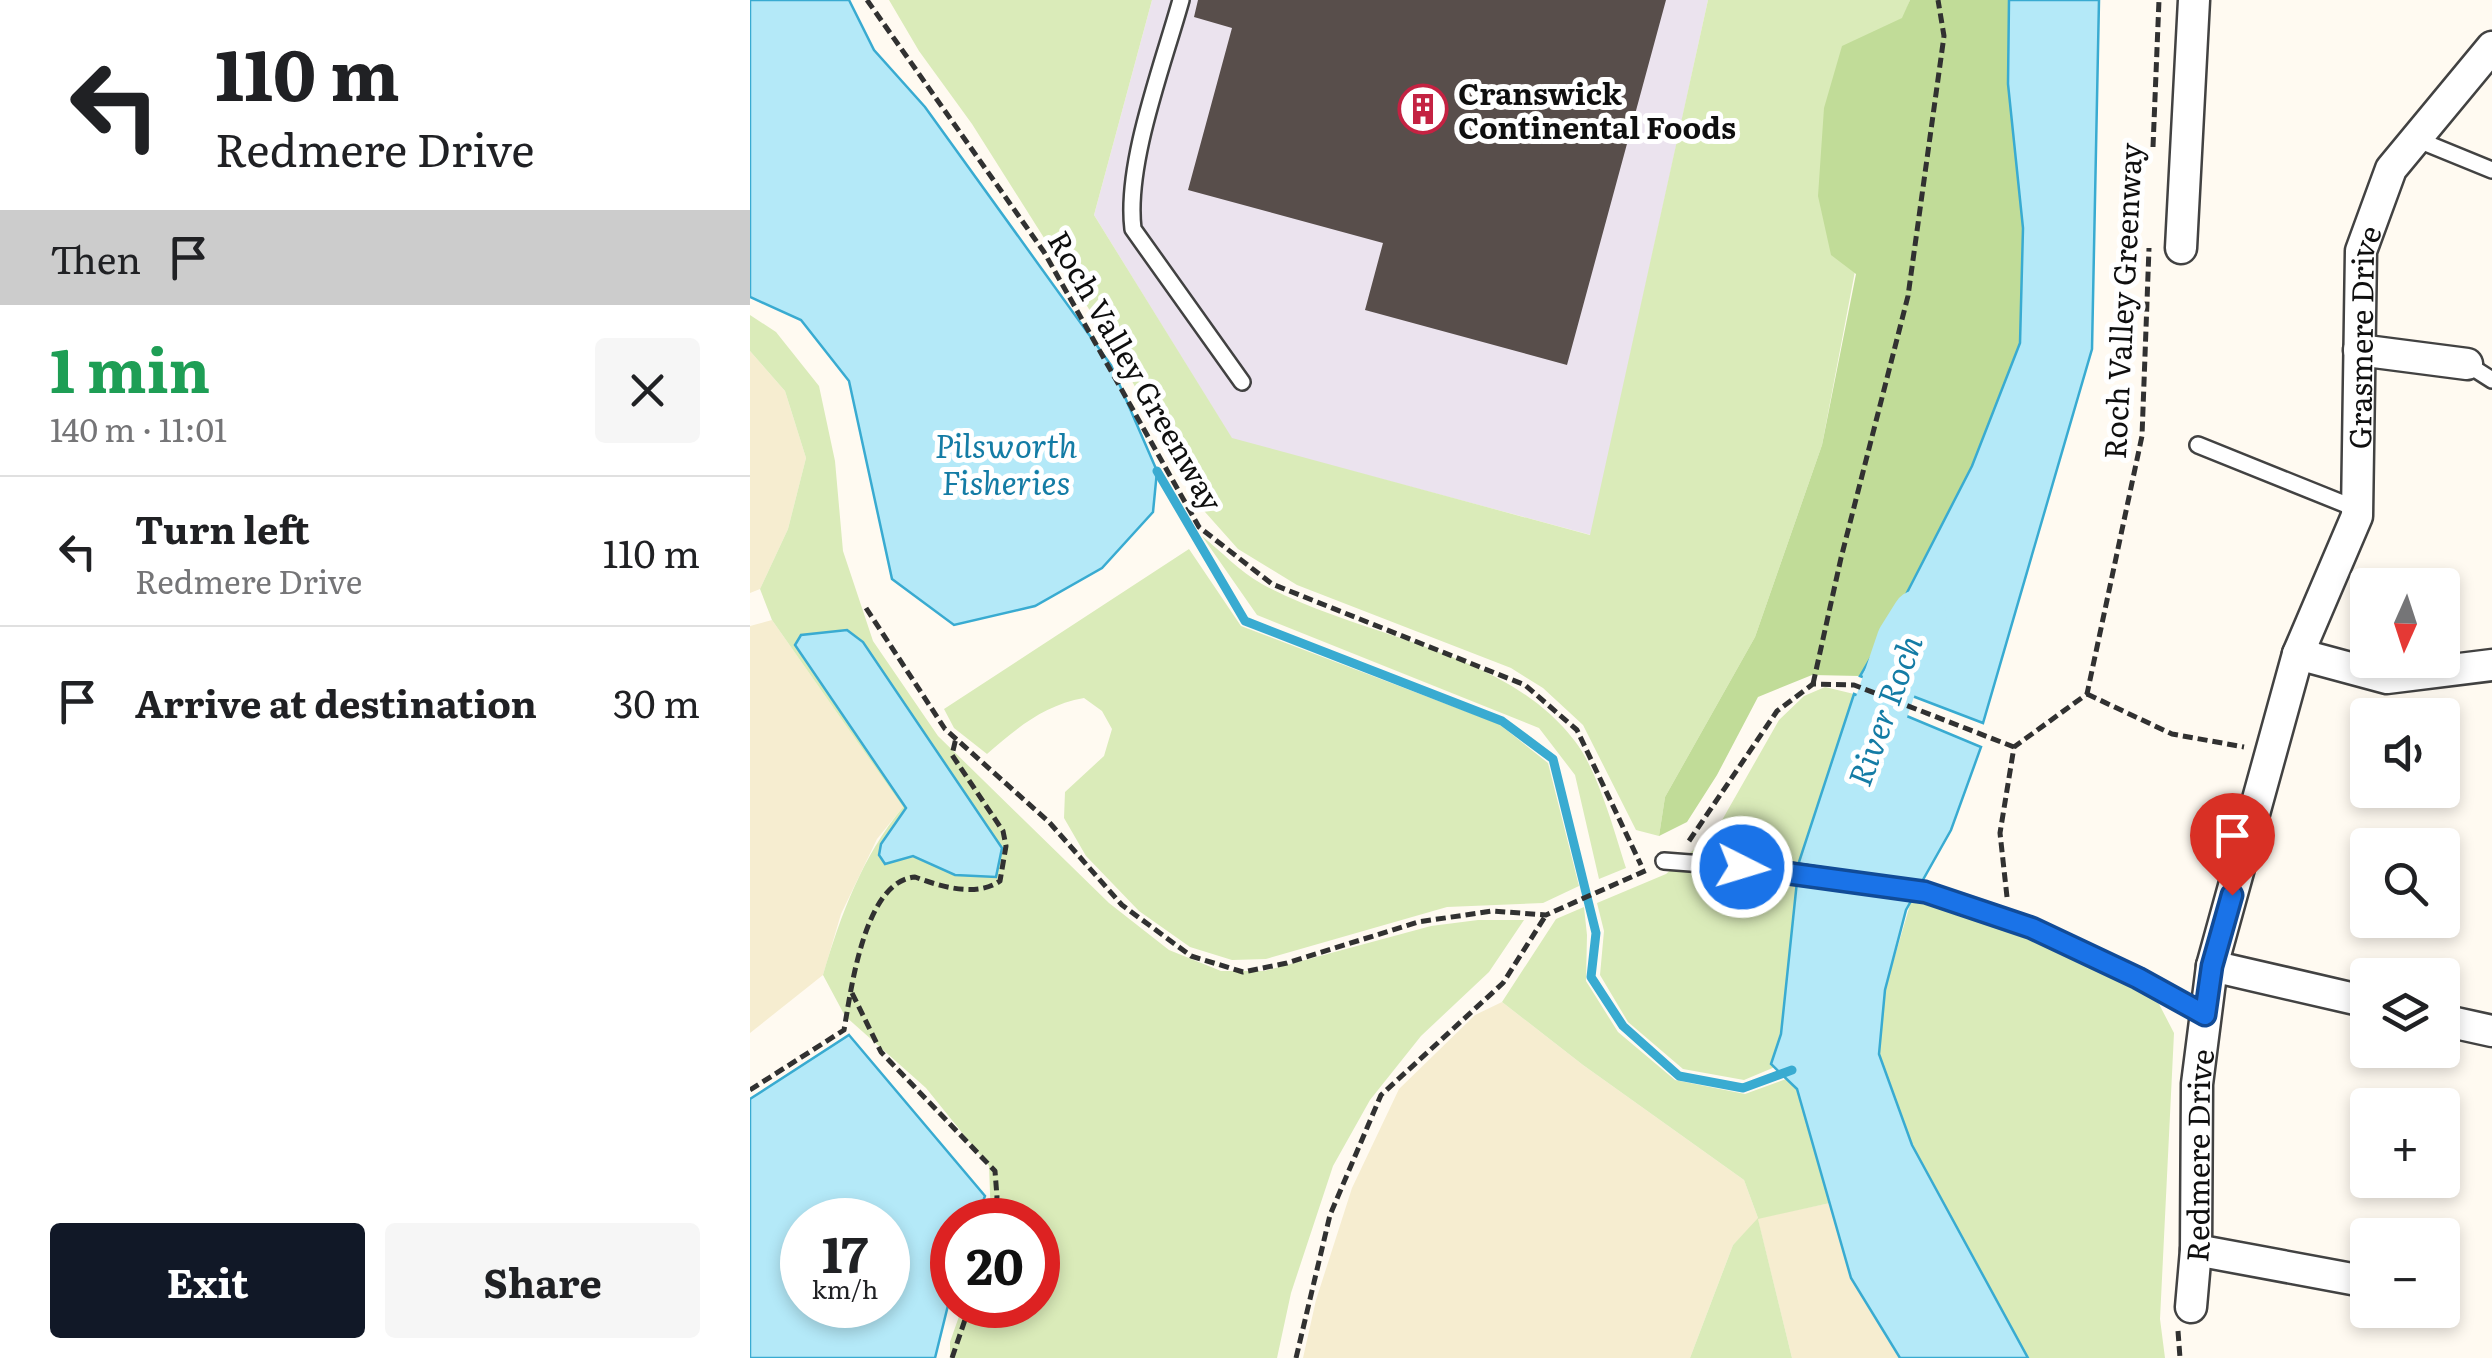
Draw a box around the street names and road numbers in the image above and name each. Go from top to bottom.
street label: Roch Valley Greenway [2091,141,2151,460]
street label: Grasmere Drive [2336,219,2391,450]
street label: Roch Valley Greenway [1039,222,1236,519]
street label: Redmere Drive [2173,1046,2223,1264]

